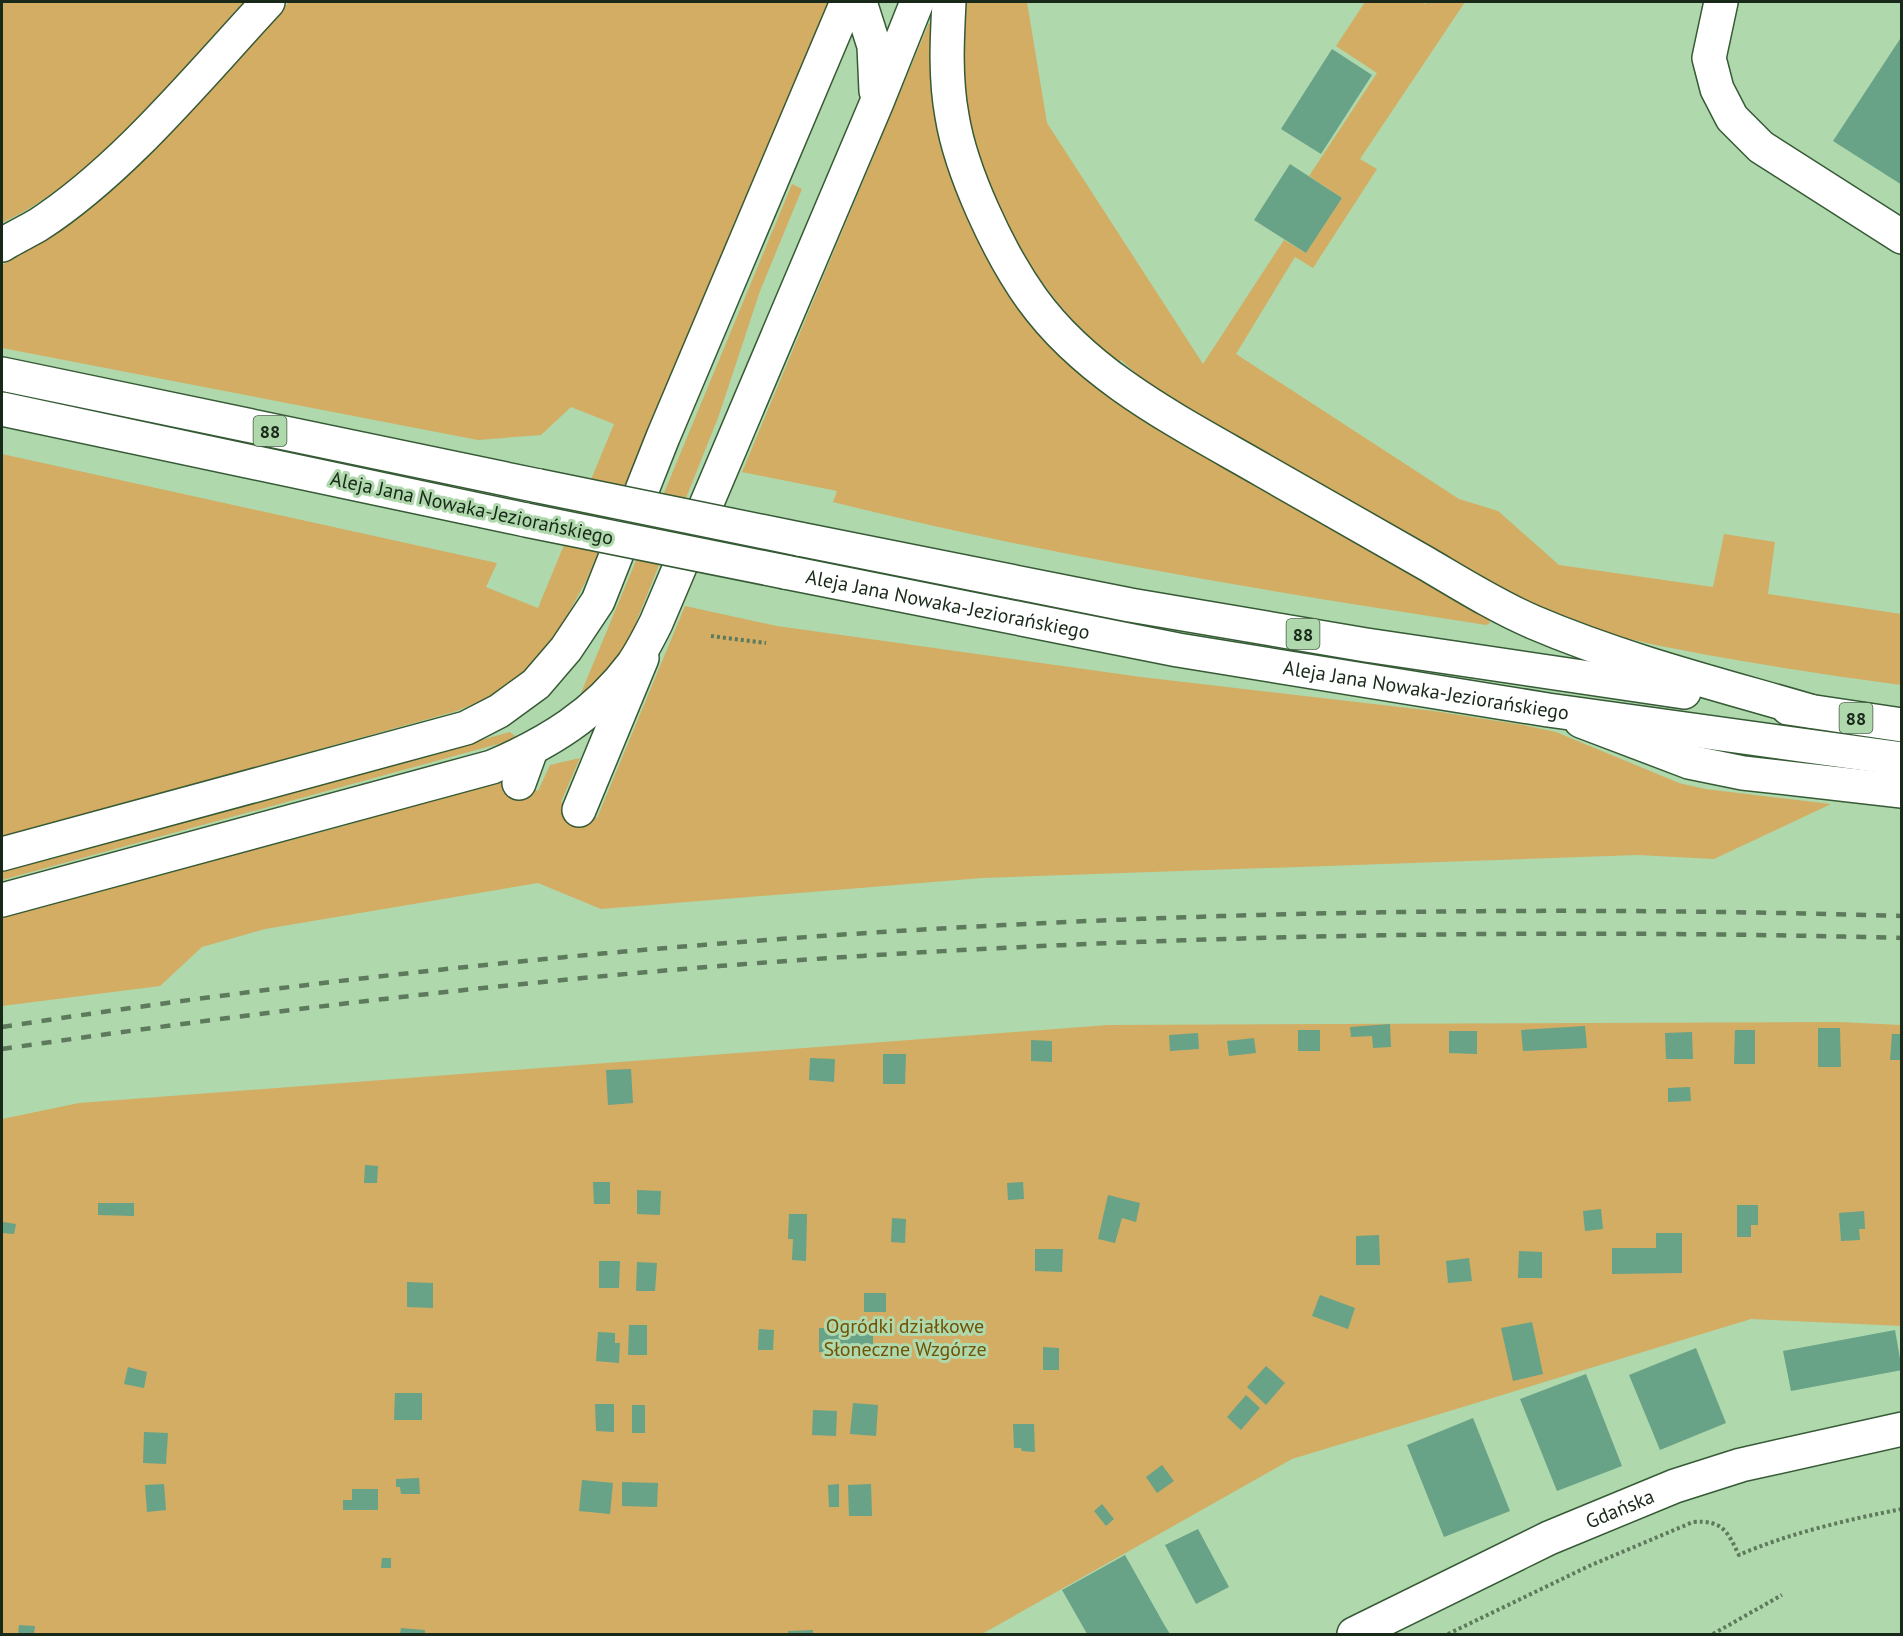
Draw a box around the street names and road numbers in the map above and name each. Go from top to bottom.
road number: 88 [254,416,286,446]
street label: Aleja Jana Nowaka-Jeziorańskiego [328,465,616,551]
street label: Aleja Jana Nowaka-Jeziorańskiego [804,563,1092,645]
road number: 88 [1286,619,1320,649]
street label: Aleja Jana Nowaka-Jeziorańskiego [1281,654,1571,726]
road number: 88 [1840,703,1872,733]
street label: Gdańska [1582,1483,1658,1534]

